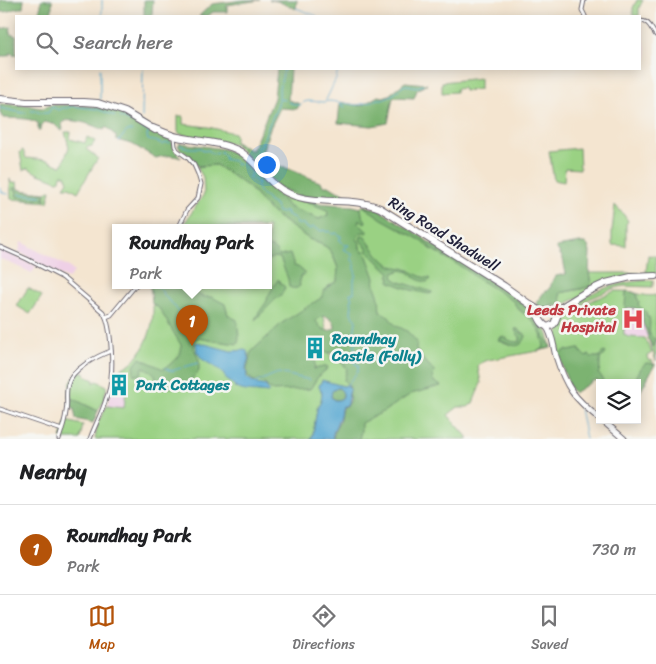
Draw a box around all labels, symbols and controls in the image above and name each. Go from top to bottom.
search box [15,15,641,70]
text: Search here [73,26,173,59]
icon: search [33,29,61,57]
your location [254,152,280,178]
street label: Ring Road Shadwell [383,189,505,279]
popup [112,224,272,289]
text: Roundhay Park [130,226,254,259]
text: Park [130,259,162,288]
place label: Leeds Private Hospital [527,297,617,340]
pin: 1 [176,305,208,346]
hospital icon: Leeds Private Hospital [620,306,646,332]
place label: Roundhay Castle (Folly) [331,326,422,369]
building icon: Roundhay Castle (Folly) [302,335,328,361]
building icon: Park Cottages [106,372,132,398]
place label: Park Cottages [136,372,231,398]
map controls [596,379,641,424]
button: layers [596,379,641,424]
text: Nearby [20,453,86,491]
text: Roundhay Park [67,519,192,552]
text: 1 [33,535,39,564]
text: 730 m [592,535,636,564]
text: Park [67,552,100,581]
tab: Map [88,602,116,657]
tab: Directions [292,602,355,657]
tab: Saved [531,602,568,657]

